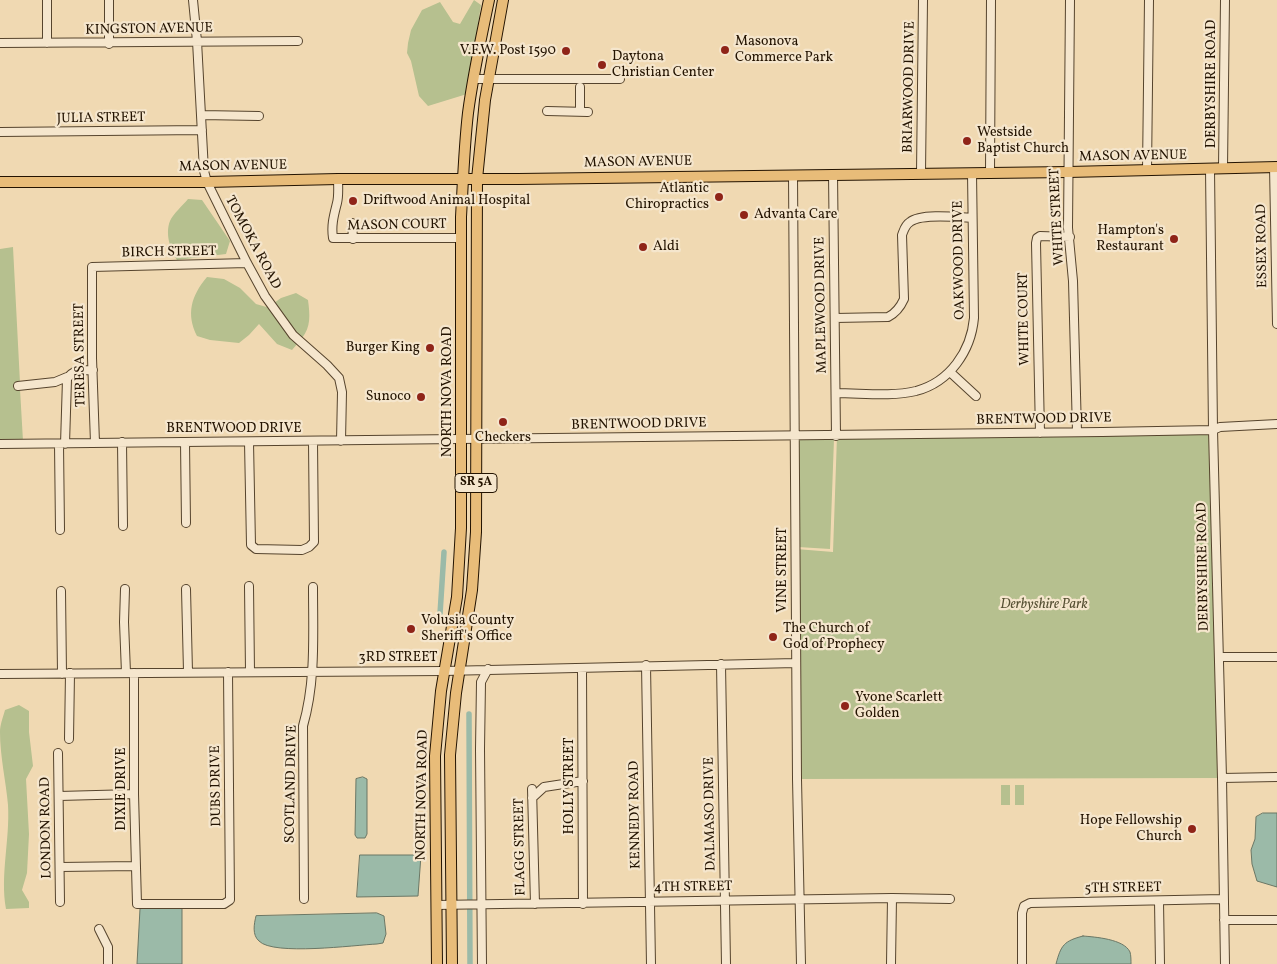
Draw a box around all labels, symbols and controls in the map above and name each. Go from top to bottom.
street label: KINGSTON AVENUE [85,20,213,40]
street label: DERBYSHIRE ROAD [1204,20,1220,148]
street label: BRIARWOOD DRIVE [900,21,920,153]
place label: Masonova Commerce Park [735,34,833,66]
place label: V.F.W. Post 1590 [460,43,556,59]
marker: Masonova Commerce Park [719,44,731,56]
marker: V.F.W. Post 1590 [560,45,572,57]
place label: Daytona Christian Center [612,49,714,82]
marker: Daytona Christian Center [596,59,608,71]
street label: JULIA STREET [56,110,146,128]
place label: Westside Baptist Church [977,125,1069,158]
marker: Westside Baptist Church [961,135,973,147]
street label: MASON AVENUE [1079,148,1187,166]
street label: MASON AVENUE [584,154,692,172]
street label: MASON AVENUE [179,158,287,176]
street label: WHITE STREET [1047,168,1069,266]
place label: Atlantic Chiropractics [625,181,709,213]
marker: Atlantic Chiropractics [713,191,725,203]
street label: TOMOKA ROAD [220,193,284,293]
place label: Driftwood Animal Hospital [363,193,530,209]
marker: Driftwood Animal Hospital [347,195,359,207]
street label: OAKWOOD DRIVE [951,200,969,320]
street label: ESSEX ROAD [1254,204,1272,288]
place label: Advanta Care [754,207,837,223]
marker: Advanta Care [738,209,750,221]
street label: MASON COURT [347,217,447,235]
place label: Hampton's Restaurant [1096,223,1164,256]
marker: Hampton's Restaurant [1168,233,1180,245]
street label: MAPLEWOOD DRIVE [812,236,832,374]
place label: Aldi [653,239,679,255]
marker: Aldi [637,241,649,253]
street label: BIRCH STREET [121,244,217,262]
street label: WHITE COURT [1016,272,1034,366]
street label: TERESA STREET [72,303,90,407]
street label: NORTH NOVA ROAD [440,327,456,457]
place label: Burger King [346,340,420,356]
marker: Burger King [424,342,436,354]
place label: Sunoco [366,389,411,405]
marker: Sunoco [415,391,427,403]
street label: BRENTWOOD DRIVE [976,410,1112,430]
street label: BRENTWOOD DRIVE [571,415,707,435]
marker: Checkers [497,416,509,428]
street label: BRENTWOOD DRIVE [166,421,302,437]
place label: Checkers [475,430,531,446]
road number: SR 5A [455,473,497,492]
street label: DERBYSHIRE ROAD [1194,503,1214,631]
street label: VINE STREET [775,527,791,613]
park label: Derbyshire Park [1000,597,1088,613]
place label: Volusia County Sheriff's Office [421,613,514,646]
place label: The Church of God of Prophecy [783,621,885,654]
marker: Volusia County Sheriff's Office [405,623,417,635]
marker: The Church of God of Prophecy [767,631,779,643]
street label: 3RD STREET [358,650,438,666]
place label: Yvone Scarlett Golden [855,690,943,722]
marker: Yvone Scarlett Golden [839,700,851,712]
street label: SCOTLAND DRIVE [283,725,301,843]
street label: NORTH NOVA ROAD [413,729,433,861]
street label: HOLLY STREET [562,738,578,834]
street label: DUBS DRIVE [208,745,226,827]
street label: DIXIE DRIVE [114,747,130,831]
street label: DALMASO DRIVE [702,757,720,871]
street label: KENNEDY ROAD [627,761,645,869]
street label: LONDON ROAD [38,777,56,879]
street label: FLAGG STREET [512,798,530,896]
place label: Hope Fellowship Church [1080,813,1182,846]
marker: Hope Fellowship Church [1186,823,1198,835]
street label: 4TH STREET [653,879,733,897]
street label: 5TH STREET [1084,880,1162,898]

